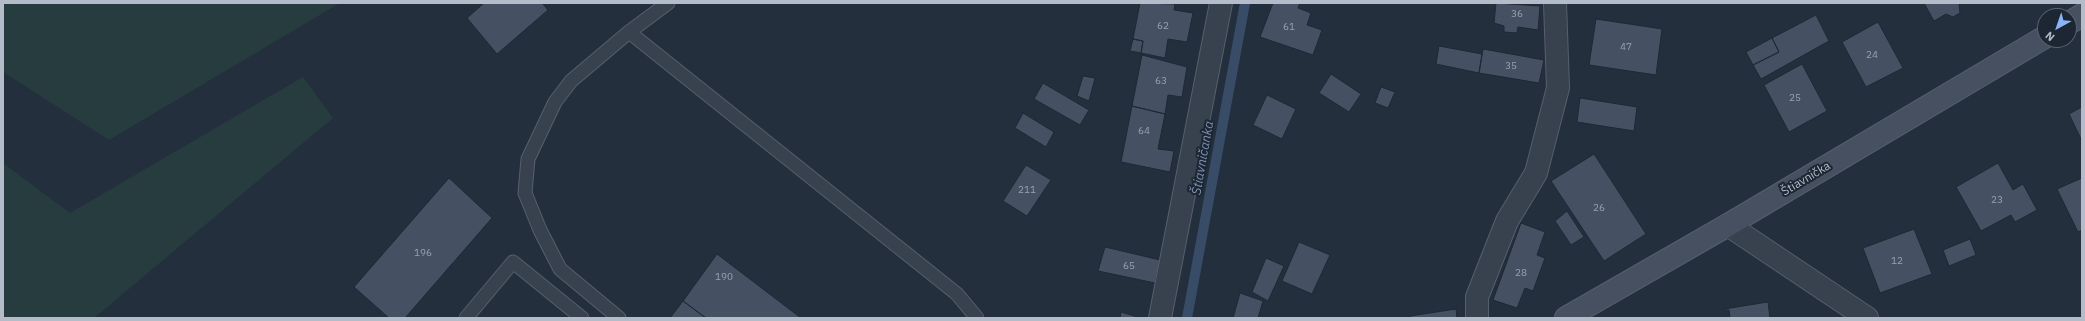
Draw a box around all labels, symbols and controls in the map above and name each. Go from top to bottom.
house number: 36 [1511,8,1523,20]
north arrow [2037,8,2077,48]
house number: 62 [1157,20,1169,32]
house number: 61 [1283,21,1295,33]
text: N [2042,29,2057,44]
house number: 47 [1620,41,1632,53]
house number: 24 [1866,49,1878,61]
house number: 35 [1505,60,1517,72]
house number: 63 [1155,75,1167,87]
house number: 25 [1789,92,1801,104]
water label: Štiavničanka [1189,120,1217,196]
house number: 64 [1138,125,1150,137]
street label: Štiavnička [1779,159,1833,199]
house number: 211 [1018,184,1036,196]
house number: 23 [1991,194,2003,206]
house number: 26 [1593,202,1605,214]
house number: 196 [414,247,432,259]
house number: 12 [1891,255,1903,267]
house number: 65 [1123,260,1135,272]
house number: 28 [1515,267,1527,279]
house number: 190 [715,271,733,283]

